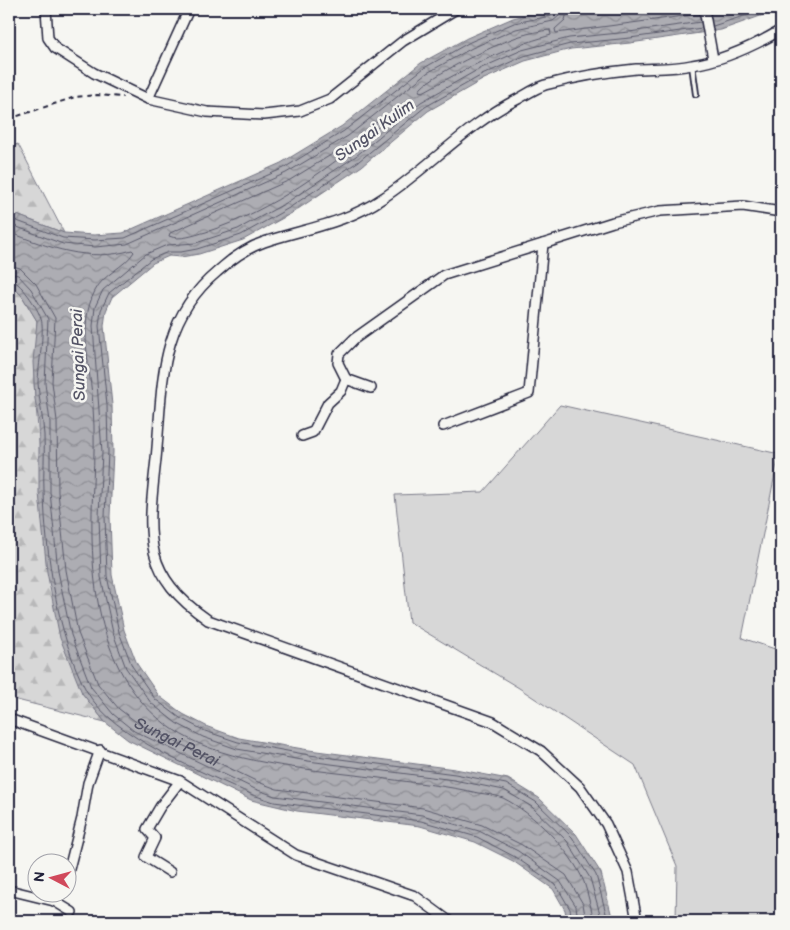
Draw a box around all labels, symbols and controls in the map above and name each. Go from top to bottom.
water label: Sungai Kulim [332,96,418,166]
water label: Sungai Perai [68,307,90,401]
water label: Sungai Perai [131,714,223,772]
north arrow [28,852,78,902]
text: N [31,871,49,883]

